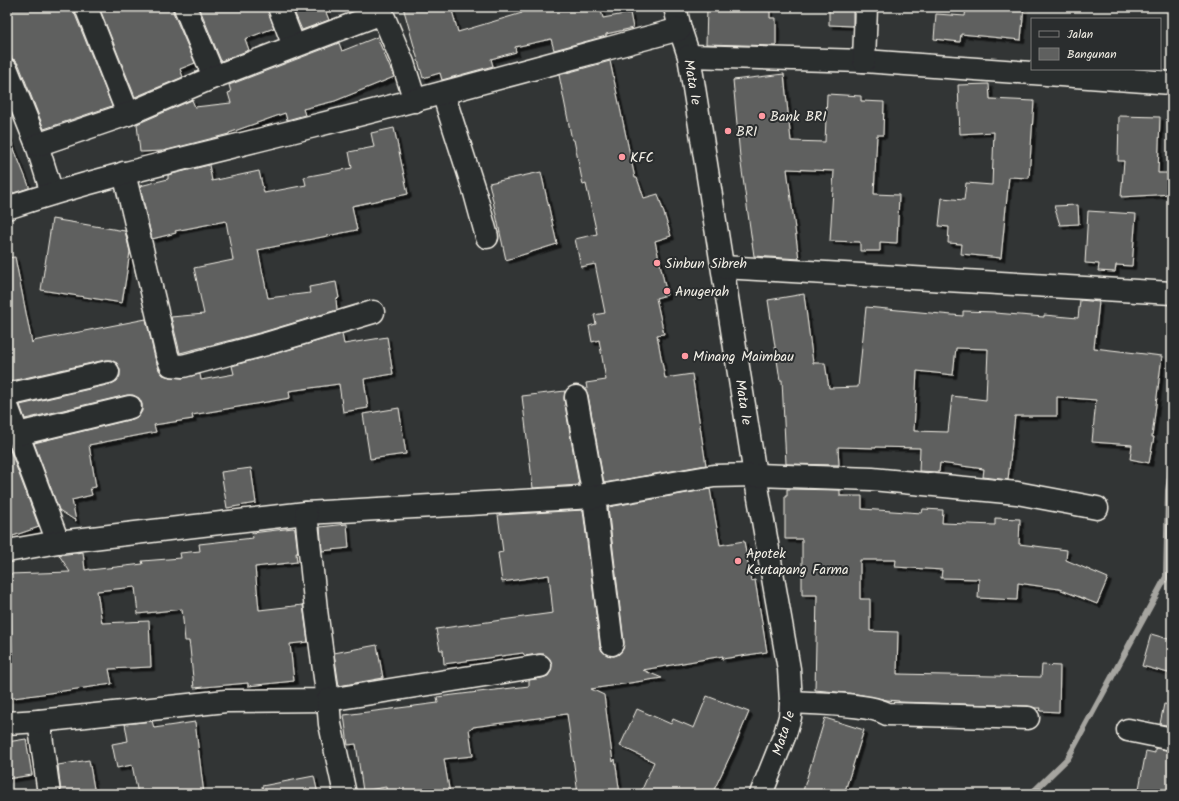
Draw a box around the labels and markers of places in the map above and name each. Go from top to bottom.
place label: Bank BRI [770,106,827,128]
marker: Bank BRI [757,111,767,121]
place label: BRI [736,121,757,143]
marker: BRI [723,126,733,136]
place label: KFC [630,147,654,169]
marker: KFC [617,152,627,162]
place label: Sinbun Sibreh [665,253,747,275]
marker: Sinbun Sibreh [652,258,662,268]
place label: Anugerah [675,281,729,303]
marker: Anugerah [662,286,672,296]
place label: Minang Maimbau [693,346,794,368]
marker: Minang Maimbau [680,351,690,361]
place label: Apotek Keutapang Farma [746,543,849,581]
marker: Apotek Keutapang Farma [733,556,743,566]

